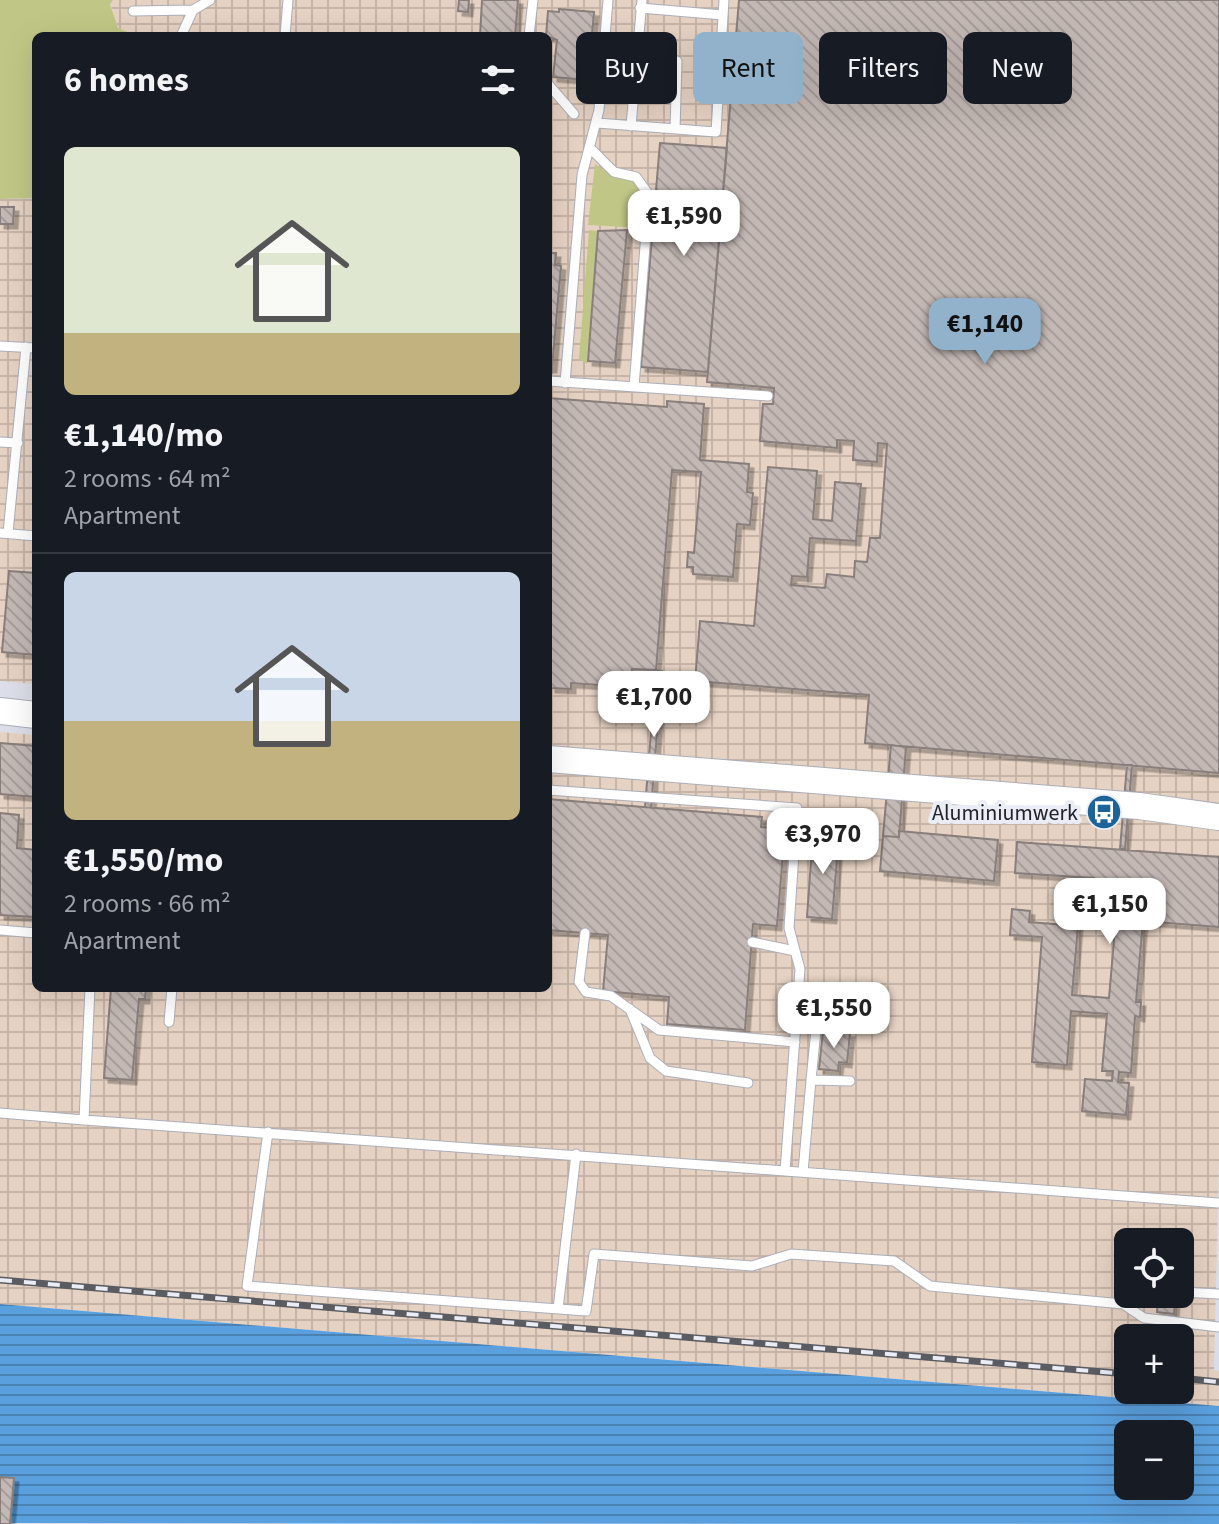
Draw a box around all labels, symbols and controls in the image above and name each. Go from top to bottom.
chip: Buy [576,32,677,104]
chip: Rent [693,32,803,104]
chip: Filters [819,32,947,104]
chip: New [963,32,1072,104]
text: 6 homes [64,56,189,105]
icon: filters [476,58,520,102]
pin: €1,590 [619,190,749,258]
text: €1,590 [646,197,722,234]
icon: home [220,199,364,343]
pin: €1,140 [920,298,1050,366]
text: €1,140 [947,305,1023,342]
text: €1,140/mo [64,411,224,460]
text: 2 rooms · 64 m² [64,460,231,497]
text: Apartment [64,497,181,534]
icon: home [220,624,364,768]
pin: €1,700 [589,671,719,739]
text: €1,700 [616,678,692,715]
bus stop icon: Aluminiumwerk [1085,793,1123,831]
place label: Aluminiumwerk [932,797,1078,829]
pin: €3,970 [758,808,888,876]
text: €3,970 [785,815,861,852]
text: €1,550/mo [64,836,224,885]
pin: €1,150 [1045,878,1175,946]
text: 2 rooms · 66 m² [64,885,231,922]
text: €1,150 [1072,885,1148,922]
text: Apartment [64,922,181,959]
pin: €1,550 [769,982,899,1050]
text: €1,550 [796,989,872,1026]
map controls [1114,1228,1194,1500]
button: locate [1114,1228,1194,1308]
button: + [1114,1324,1194,1404]
button: − [1114,1420,1194,1500]

